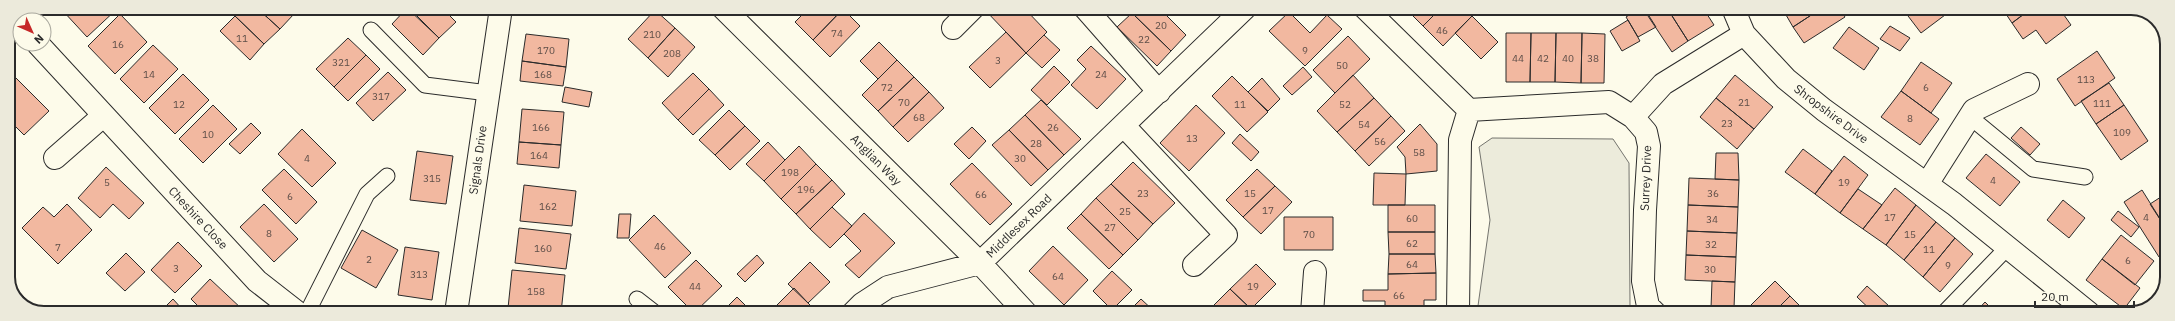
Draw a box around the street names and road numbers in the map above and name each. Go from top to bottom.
street label: Shropshire Drive [1791,81,1872,147]
street label: Signals Drive [465,124,490,195]
street label: Anglian Way [848,131,905,188]
street label: Surrey Drive [1637,144,1654,211]
street label: Cheshire Close [166,183,231,252]
street label: Middlesex Road [983,191,1055,261]

